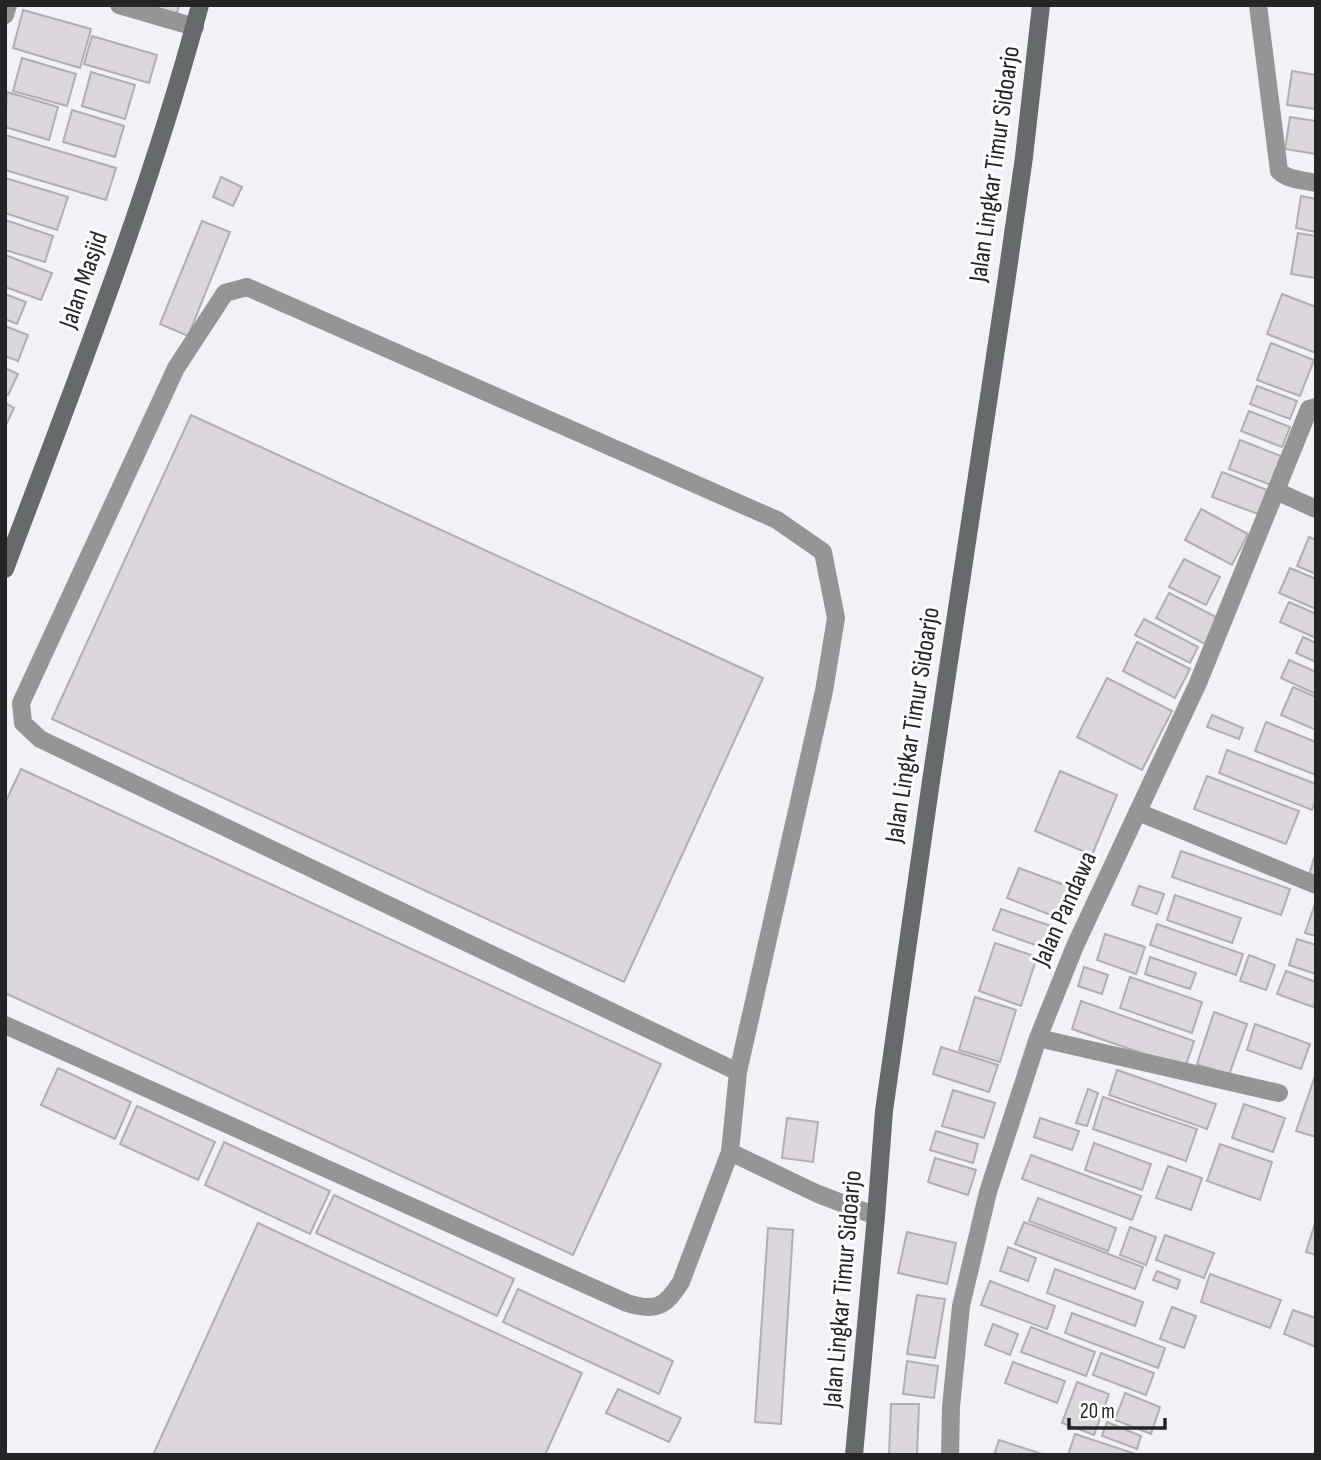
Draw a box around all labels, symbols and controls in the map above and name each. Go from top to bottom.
street label: Jalan Lingkar Timur Sidoarjo [963,44,1027,285]
street label: Jalan Masjid [53,227,115,334]
street label: Jalan Lingkar Timur Sidoarjo [879,605,947,846]
street label: Jalan Pandawa [1026,847,1104,972]
street label: Jalan Lingkar Timur Sidoarjo [817,1169,869,1410]
scale bar [1069,1386,1165,1430]
text: 20 m [1080,1399,1115,1424]

